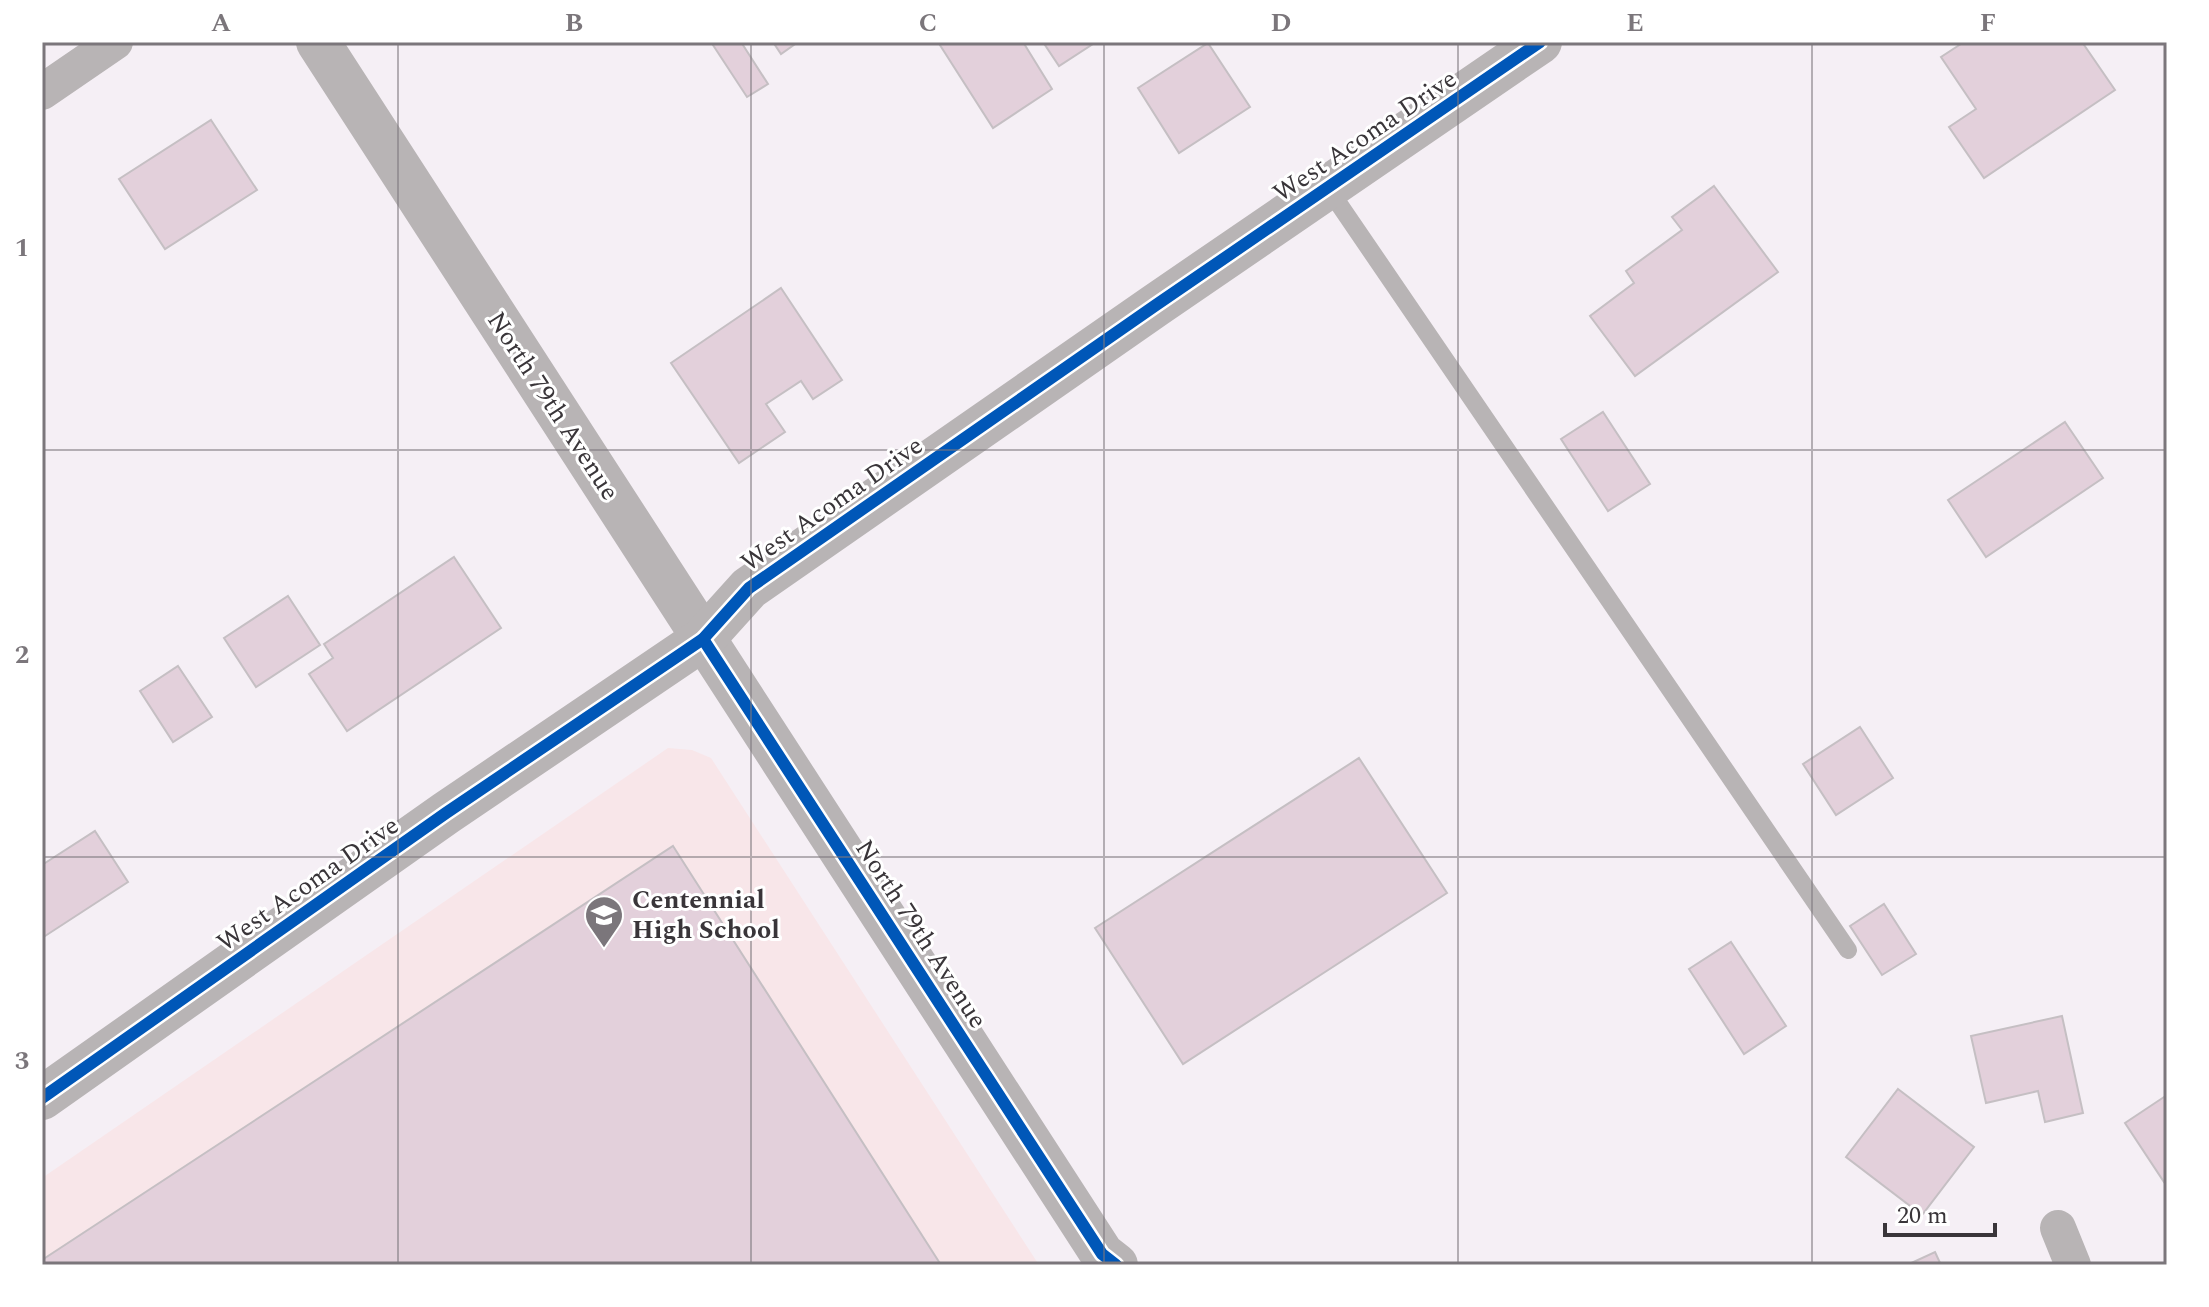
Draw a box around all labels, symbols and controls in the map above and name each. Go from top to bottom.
text: A [211,3,231,43]
text: B [565,3,583,43]
text: C [919,3,937,43]
text: D [1271,3,1291,43]
text: E [1626,3,1644,43]
text: F [1980,3,1996,43]
street label: West Acoma Drive [1265,59,1465,213]
text: 1 [15,228,29,268]
street label: North 79th Avenue [477,303,629,509]
street label: West Acoma Drive [733,426,931,582]
text: 2 [15,635,29,675]
street label: West Acoma Drive [209,806,407,962]
street label: North 79th Avenue [845,831,997,1037]
place label: Centennial High School [632,880,780,950]
school or university icon: Centennial High School [583,894,625,949]
text: 3 [15,1041,29,1081]
scale bar [1885,1187,1995,1237]
text: 20 m [1897,1198,1948,1234]

